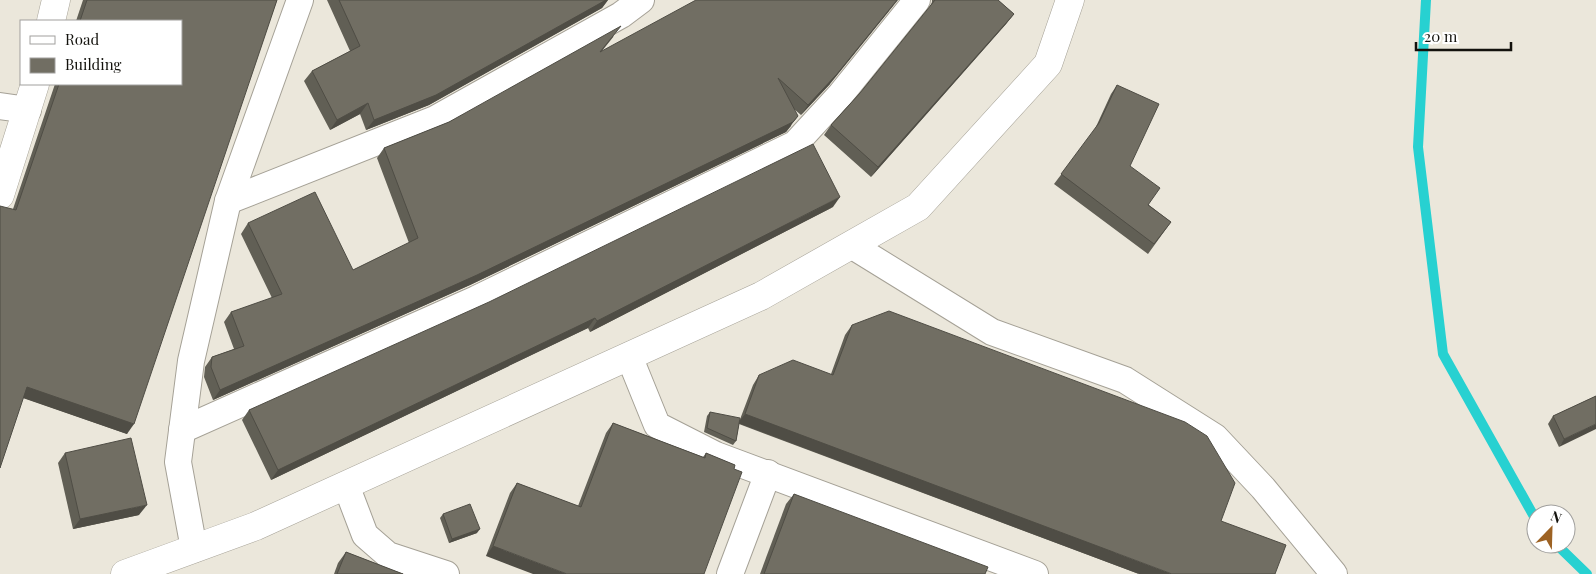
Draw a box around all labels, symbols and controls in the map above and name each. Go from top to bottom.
legend [20,20,182,85]
scale bar [1416,20,1511,52]
text: 20 m [1424,26,1458,46]
text: Road [65,29,99,49]
text: Building [65,54,122,74]
north arrow [1526,504,1576,554]
text: N [1548,506,1565,527]

